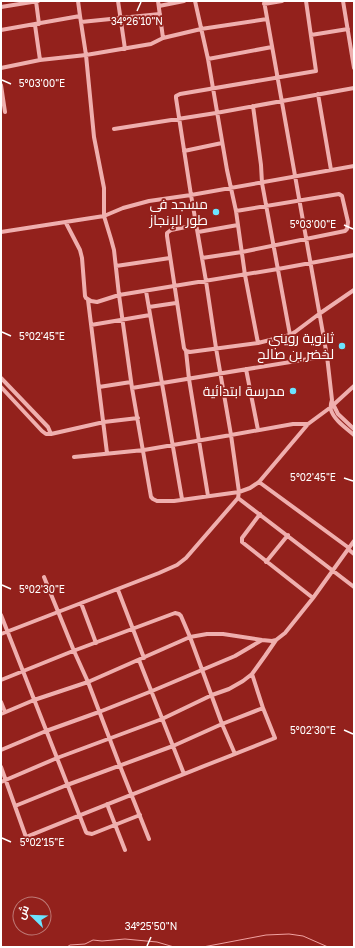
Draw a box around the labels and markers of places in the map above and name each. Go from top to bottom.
place label: مسجد في طور الإنجاز [149,195,208,229]
marker: مسجد في طور الإنجاز [211,207,221,217]
place label: ثانوية رويني لخضر بن صالح [257,329,334,363]
marker: ثانوية رويني لخضر بن صالح [337,341,347,351]
place label: مدرسة ابتدائية [203,382,285,399]
marker: مدرسة ابتدائية [288,386,298,396]

